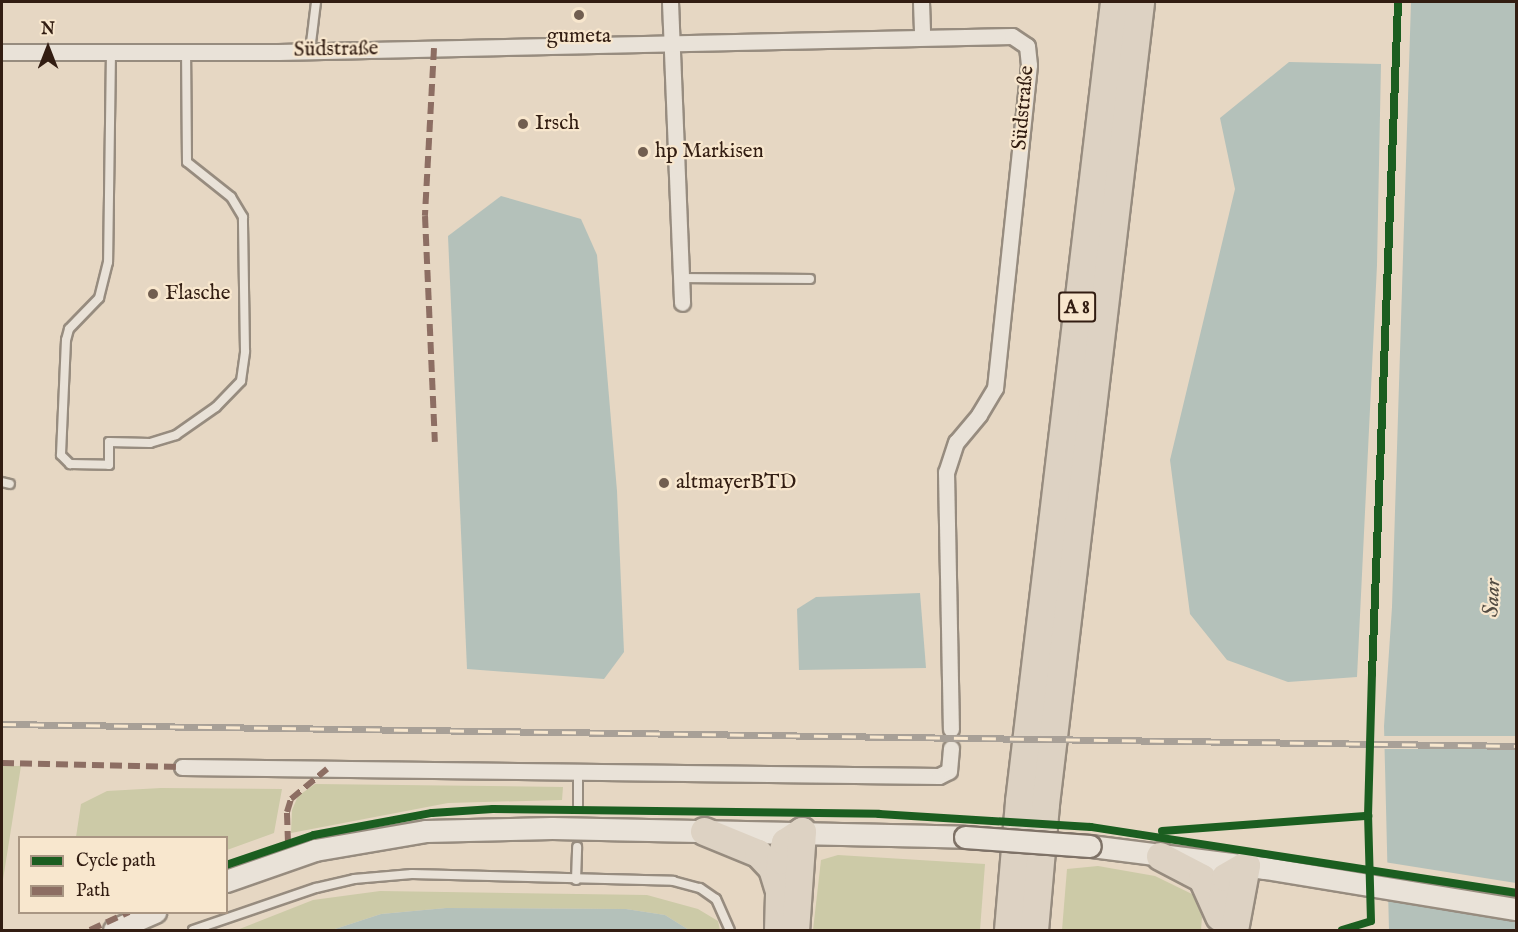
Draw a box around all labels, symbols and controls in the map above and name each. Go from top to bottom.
marker: gumeta [572,8,586,22]
north arrow [18,18,78,78]
text: N [41,20,55,40]
place label: gumeta [547,24,611,50]
street label: Südstraße [293,37,379,63]
street label: Südstraße [1008,65,1040,151]
place label: Irsch [535,111,579,137]
marker: Irsch [516,117,530,131]
place label: hp Markisen [655,139,764,165]
marker: hp Markisen [636,145,650,159]
place label: Flasche [165,281,230,307]
marker: Flasche [146,287,160,301]
road number: A 8 [1058,290,1096,324]
place label: altmayerBTD [676,470,796,496]
marker: altmayerBTD [657,476,671,490]
water label: Saar [1479,578,1507,618]
legend [18,836,228,914]
text: Cycle path [76,850,156,873]
text: Path [76,880,110,903]

